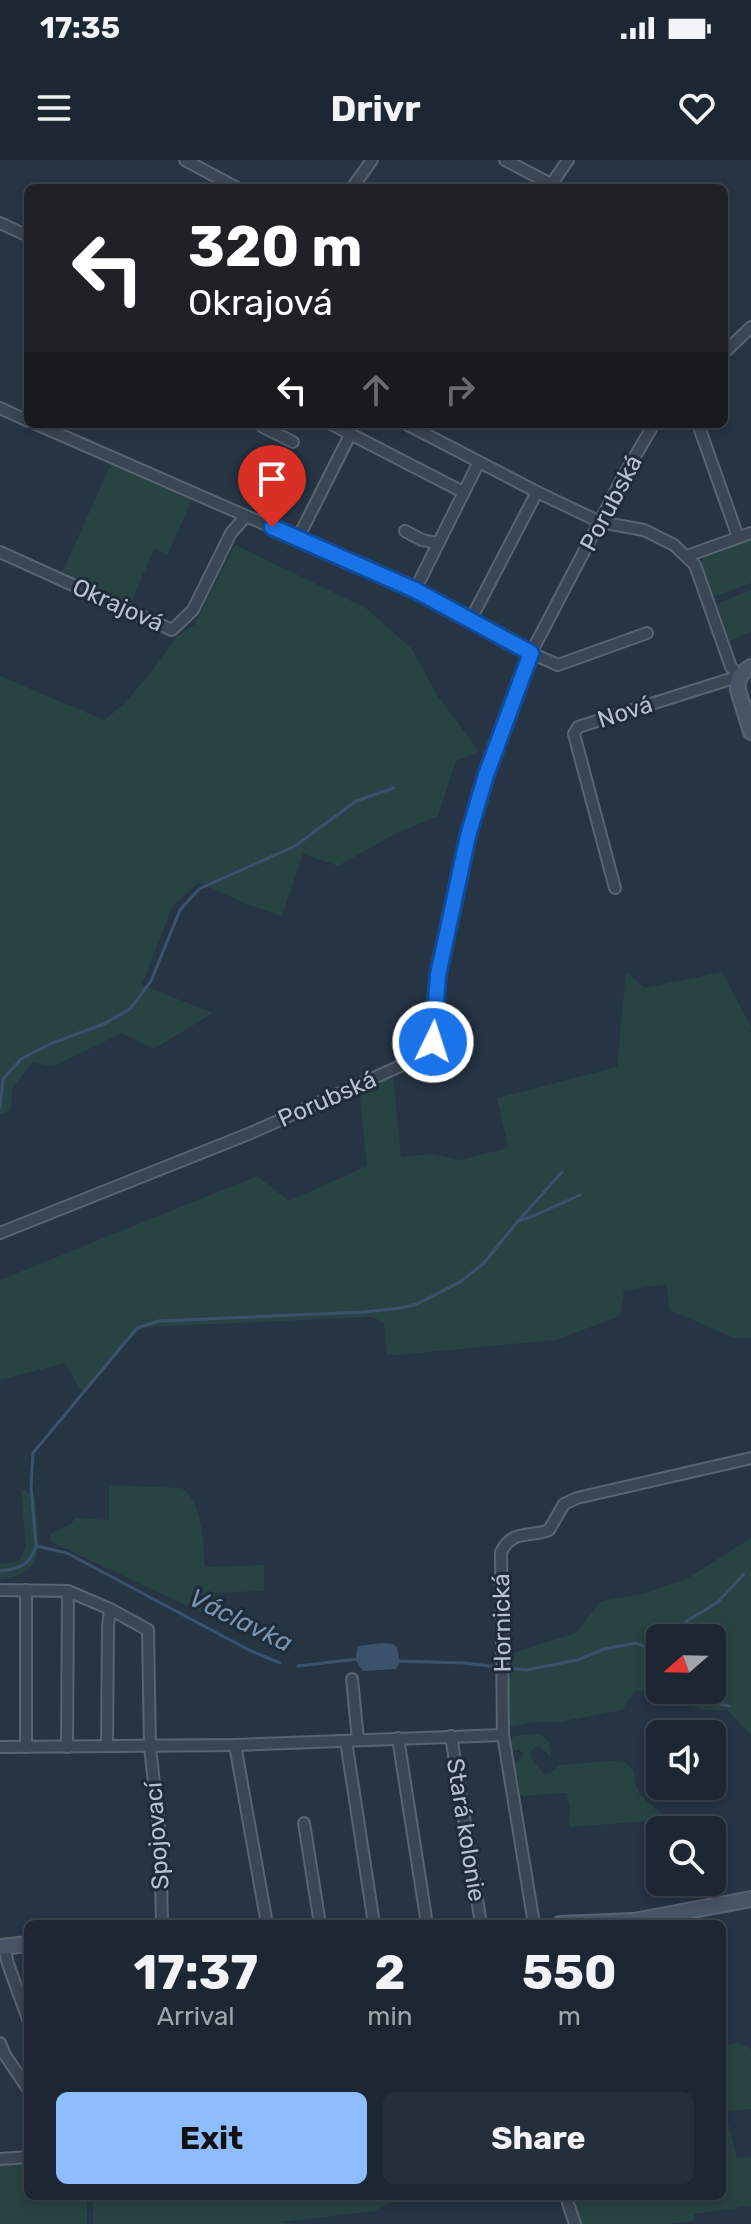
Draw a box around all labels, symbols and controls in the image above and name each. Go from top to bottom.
text: 17:35 [40,10,120,46]
icon: menu [32,86,76,130]
icon: heart [675,86,719,130]
text: Drivr [330,87,421,130]
text: 320 m [188,214,363,280]
icon: left [56,216,160,320]
text: Okrajová [188,281,333,324]
icon: left [270,368,314,412]
icon: ahead [354,368,398,412]
icon: right [438,368,482,412]
pin [238,445,306,527]
street label: Porubská [574,450,648,556]
icon: arrive [250,457,294,501]
street label: Okrajová [68,573,168,637]
street label: Nová [594,690,656,734]
position arrow [391,1000,475,1084]
street label: Porubská [274,1065,380,1133]
street label: Hornická [487,1573,517,1673]
water label: Václavka [184,1582,298,1659]
north arrow [646,1624,726,1704]
map controls [646,1624,726,1896]
button: sound [646,1720,726,1800]
street label: Stará kolonie [441,1756,491,1904]
street label: Spojovací [139,1780,175,1891]
button: search [646,1816,726,1896]
text: 17:37 [133,1944,258,2001]
text: 2 [374,1944,406,2001]
text: 550 [522,1944,617,2001]
text: Arrival [157,2001,235,2032]
text: min [367,2001,413,2032]
text: m [558,2001,581,2032]
button: Exit [56,2092,367,2184]
button: Share [383,2092,694,2184]

